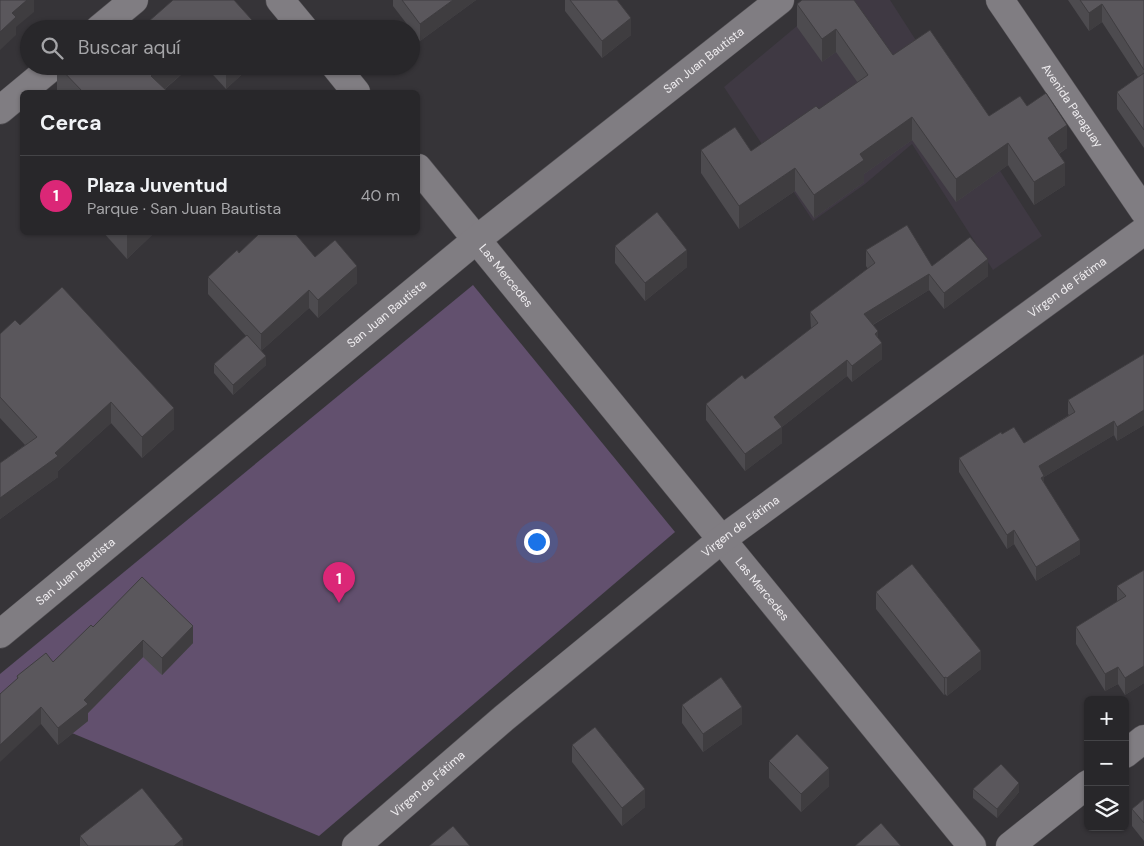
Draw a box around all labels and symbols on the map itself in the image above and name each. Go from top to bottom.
street label: San Juan Bautista [660,23,747,97]
street label: Avenida Paraguay [1038,61,1107,151]
street label: Las Mercedes [475,241,537,311]
street label: Virgen de Fátima [1025,253,1110,321]
street label: San Juan Bautista [344,276,430,351]
street label: Virgen de Fátima [698,492,783,561]
your location [524,529,550,555]
street label: San Juan Bautista [32,534,119,609]
street label: Las Mercedes [732,554,793,624]
pin: 1 [323,562,355,603]
street label: Virgen de Fátima [387,747,468,820]

